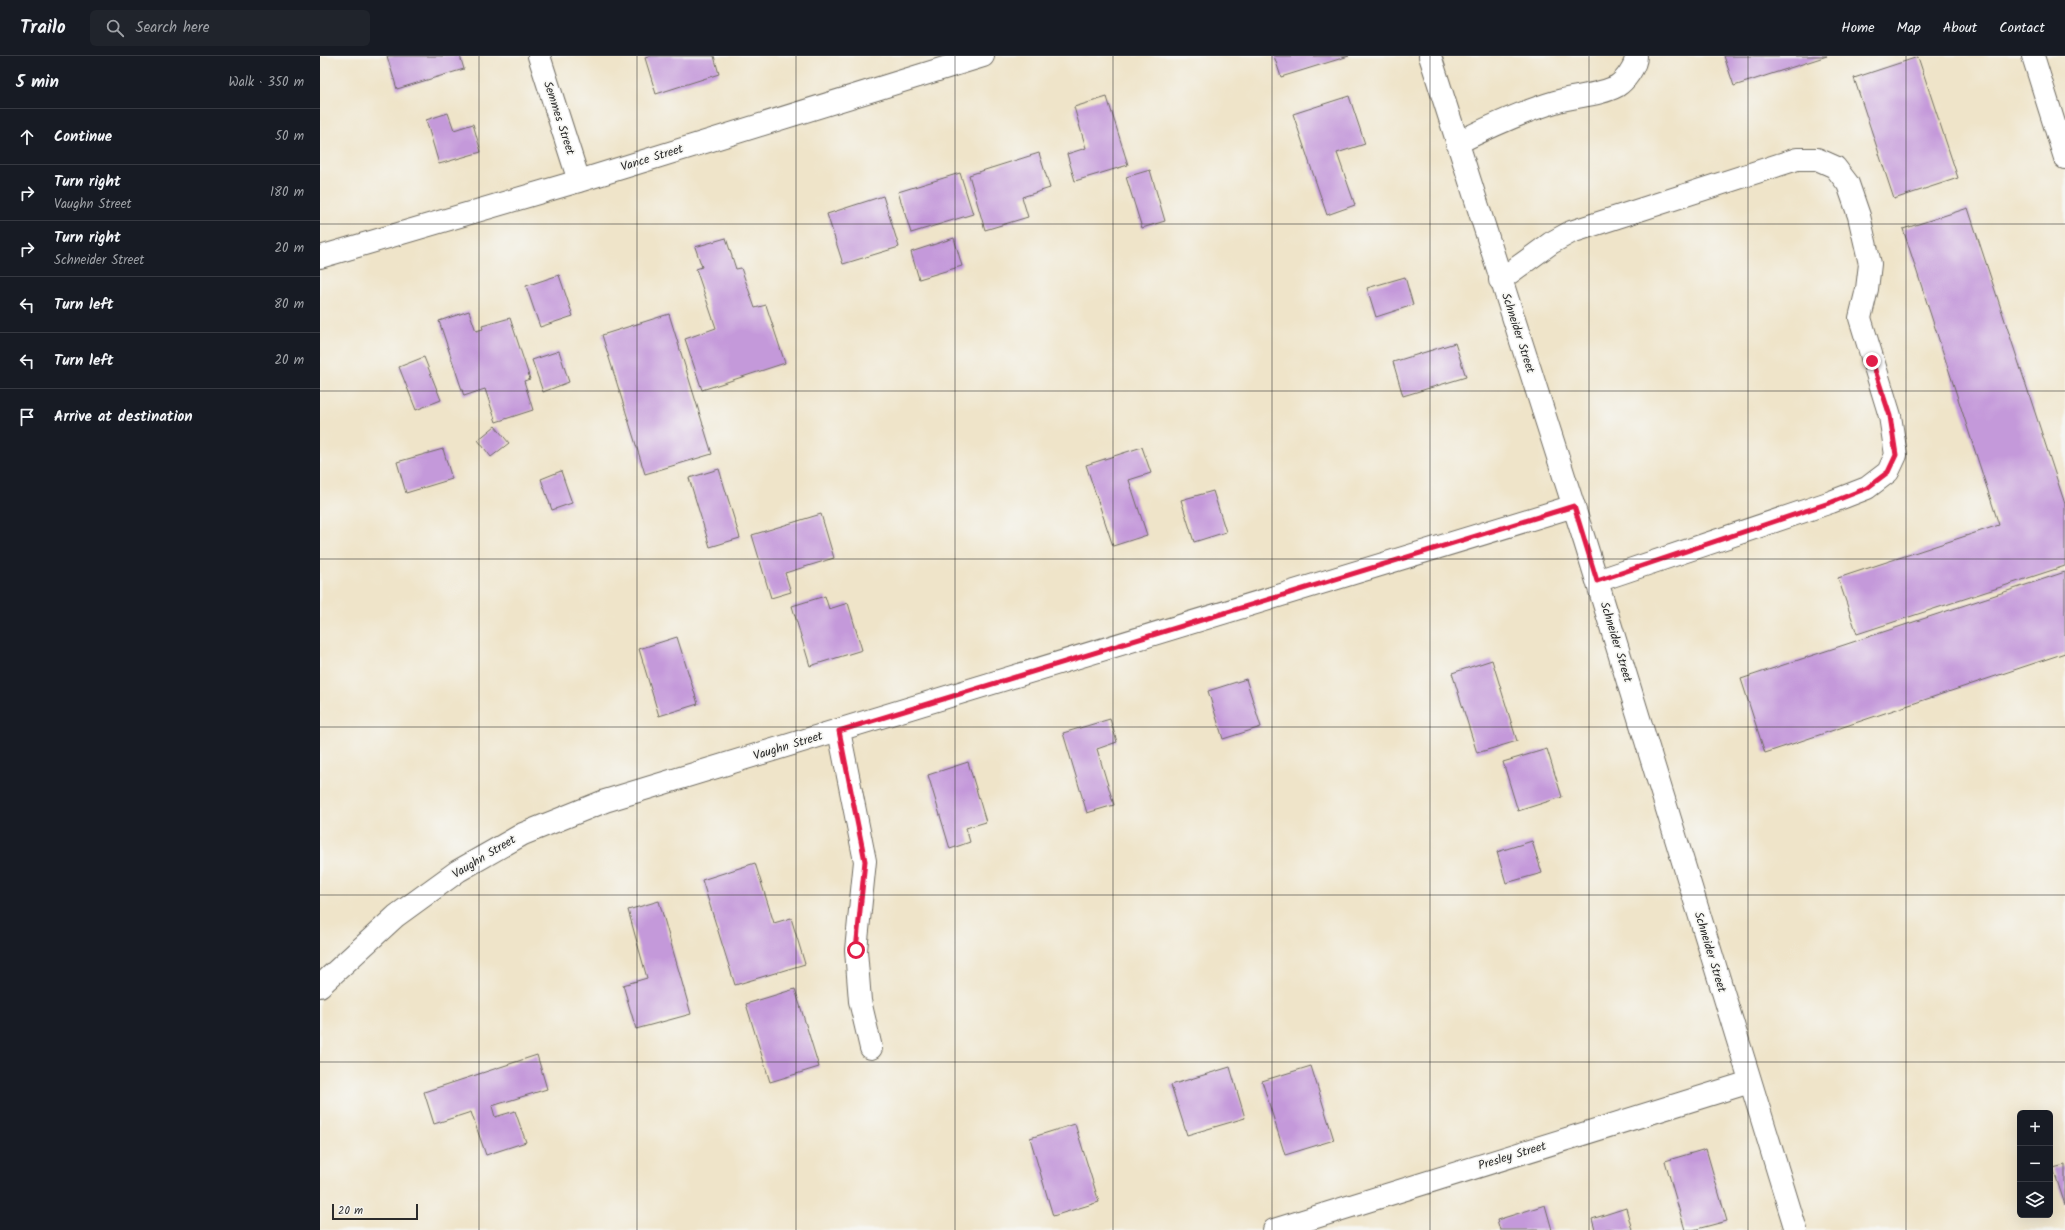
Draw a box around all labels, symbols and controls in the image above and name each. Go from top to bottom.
search box [90,10,370,46]
text: Trailo [20,13,66,43]
text: Search here [136,16,210,40]
icon: search [104,17,126,39]
text: Home [1841,17,1875,39]
text: Map [1897,17,1921,39]
text: About [1943,17,1977,39]
text: Contact [1999,17,2045,39]
text: 5 min [16,69,59,96]
text: Walk · 350 m [228,72,304,93]
street label: Semmes Street [538,79,580,158]
text: Continue [54,125,112,149]
icon: ahead [16,126,38,148]
text: 50 m [275,126,304,147]
street label: Vance Street [618,139,686,177]
text: Turn right [54,170,121,194]
icon: right [16,182,38,204]
text: 180 m [270,182,304,203]
text: Vaughn Street [54,194,132,215]
text: Turn right [54,226,121,250]
icon: right [16,238,38,260]
text: 20 m [274,238,304,259]
text: Schneider Street [54,250,144,271]
street label: Schneider Street [1496,290,1540,376]
text: Turn left [54,293,114,317]
icon: left [16,294,38,316]
text: 80 m [274,294,304,315]
text: Turn left [54,349,114,373]
icon: left [16,350,38,372]
text: 20 m [274,350,304,371]
route end [1863,352,1881,370]
text: Arrive at destination [54,405,193,429]
icon: arrive [16,406,38,428]
street label: Schneider Street [1595,599,1637,685]
street label: Vaughn Street [751,726,825,766]
street label: Vaughn Street [448,830,520,884]
street label: Schneider Street [1689,909,1731,995]
route start [847,941,865,959]
map controls [2017,1110,2053,1218]
button: + [2017,1110,2053,1146]
street label: Presley Street [1476,1137,1549,1175]
button: − [2017,1146,2053,1182]
button: layers [2017,1182,2053,1218]
scale bar [332,1202,418,1221]
text: 20 m [338,1202,363,1220]

